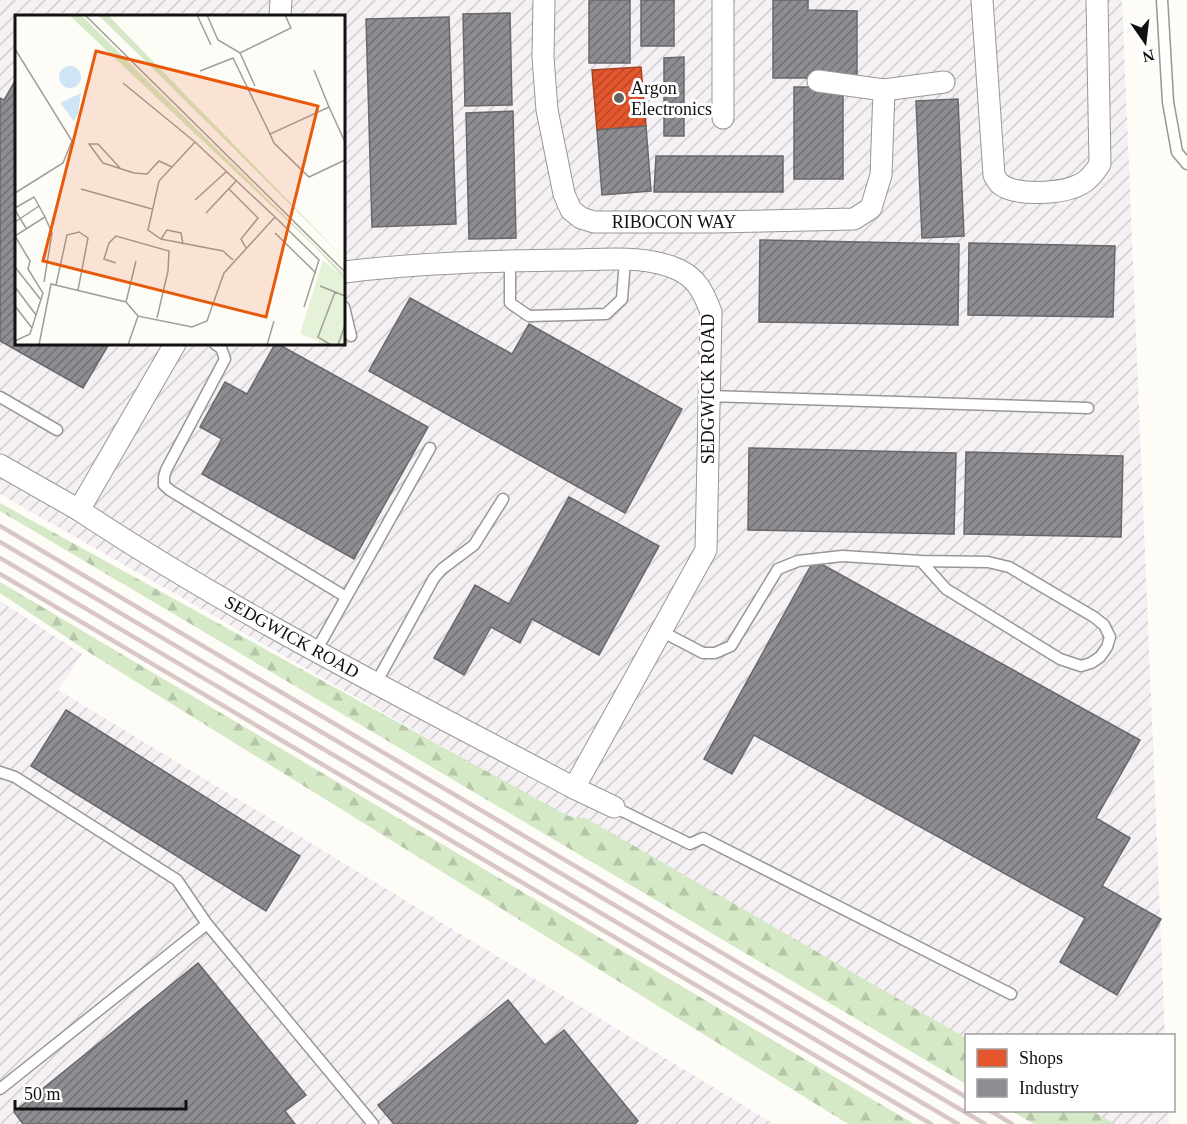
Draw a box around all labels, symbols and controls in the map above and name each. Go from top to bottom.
north arrow [1115,12,1175,72]
inset map [15,15,345,345]
text: N [1140,46,1156,66]
place label: Argon Electronics [631,78,712,119]
marker: Argon Electronics [612,91,626,105]
street label: RIBOCON WAY [612,212,736,232]
street label: SEDGWICK ROAD [698,314,718,464]
street label: SEDGWICK ROAD [221,592,363,682]
legend [965,1034,1175,1112]
text: Shops [1019,1048,1063,1068]
scale bar [15,1073,186,1111]
text: Industry [1019,1078,1079,1098]
text: 50 m [24,1084,61,1104]

